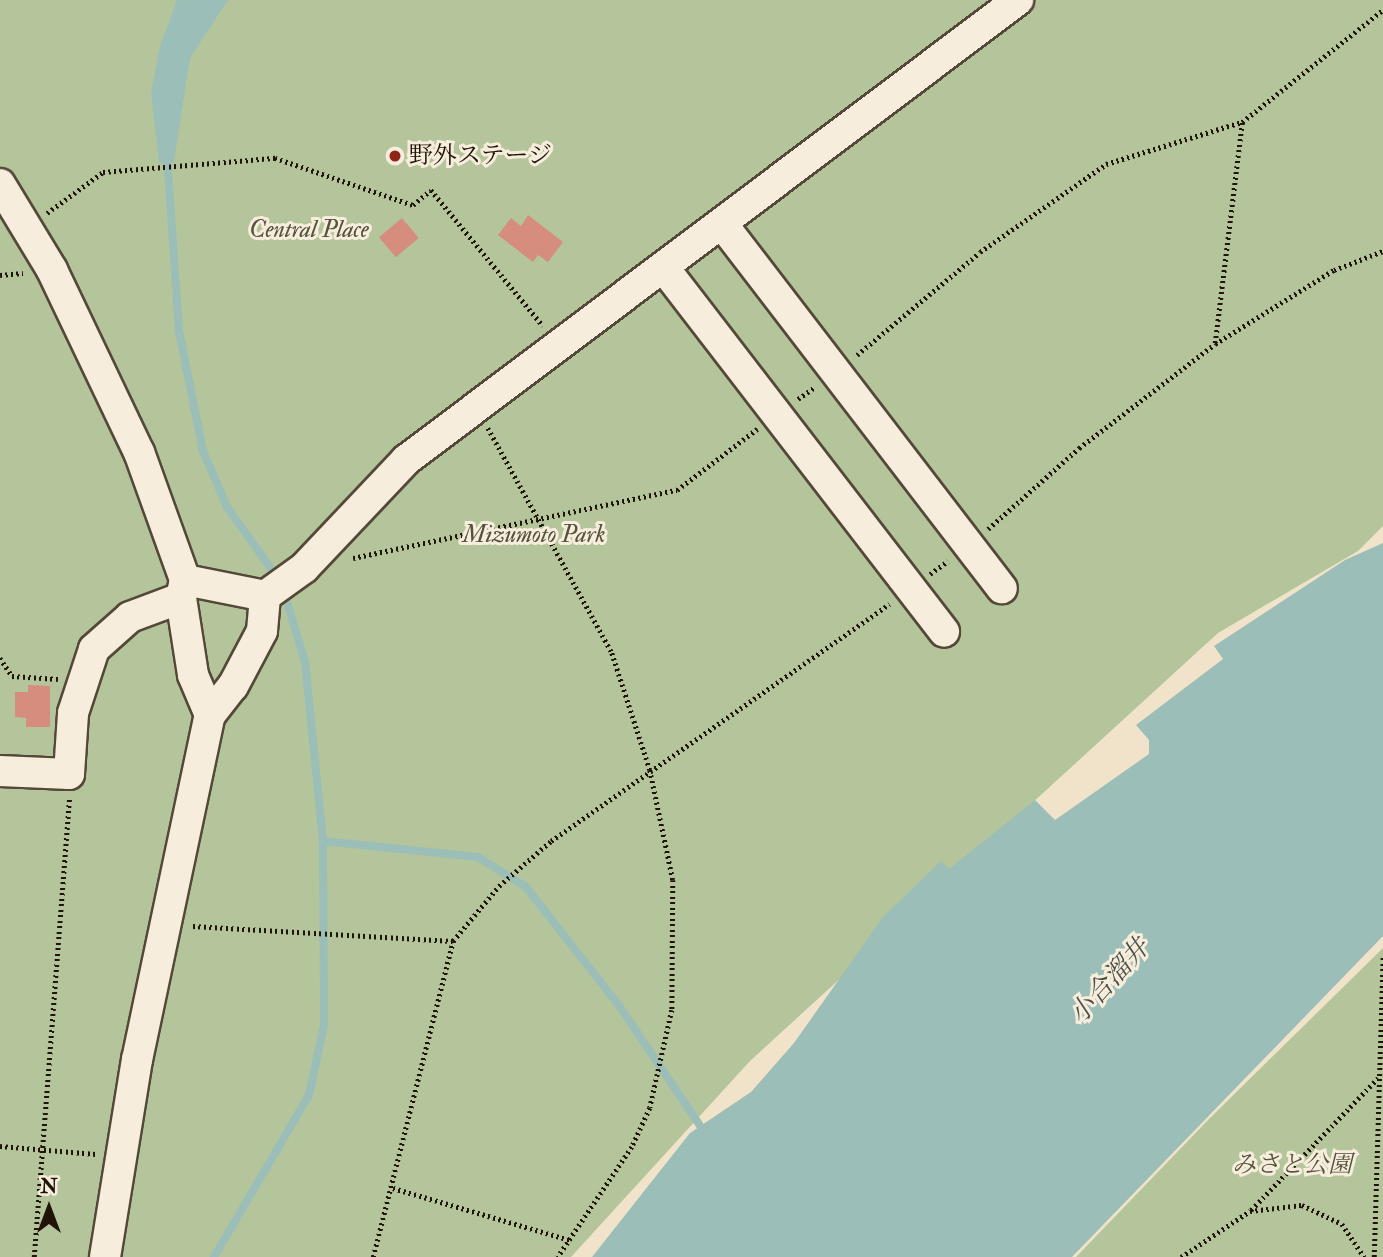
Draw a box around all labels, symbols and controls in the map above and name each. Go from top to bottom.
place label: 野外ステージ [409,142,553,170]
marker: 野外ステージ [387,148,403,164]
park label: Central Place [249,216,369,244]
park label: Mizumoto Park [463,521,605,549]
water label: 小合溜井 [1064,933,1156,1031]
park label: みさと公園 [1232,1151,1352,1179]
north arrow [14,1173,84,1243]
text: N [40,1175,58,1199]

